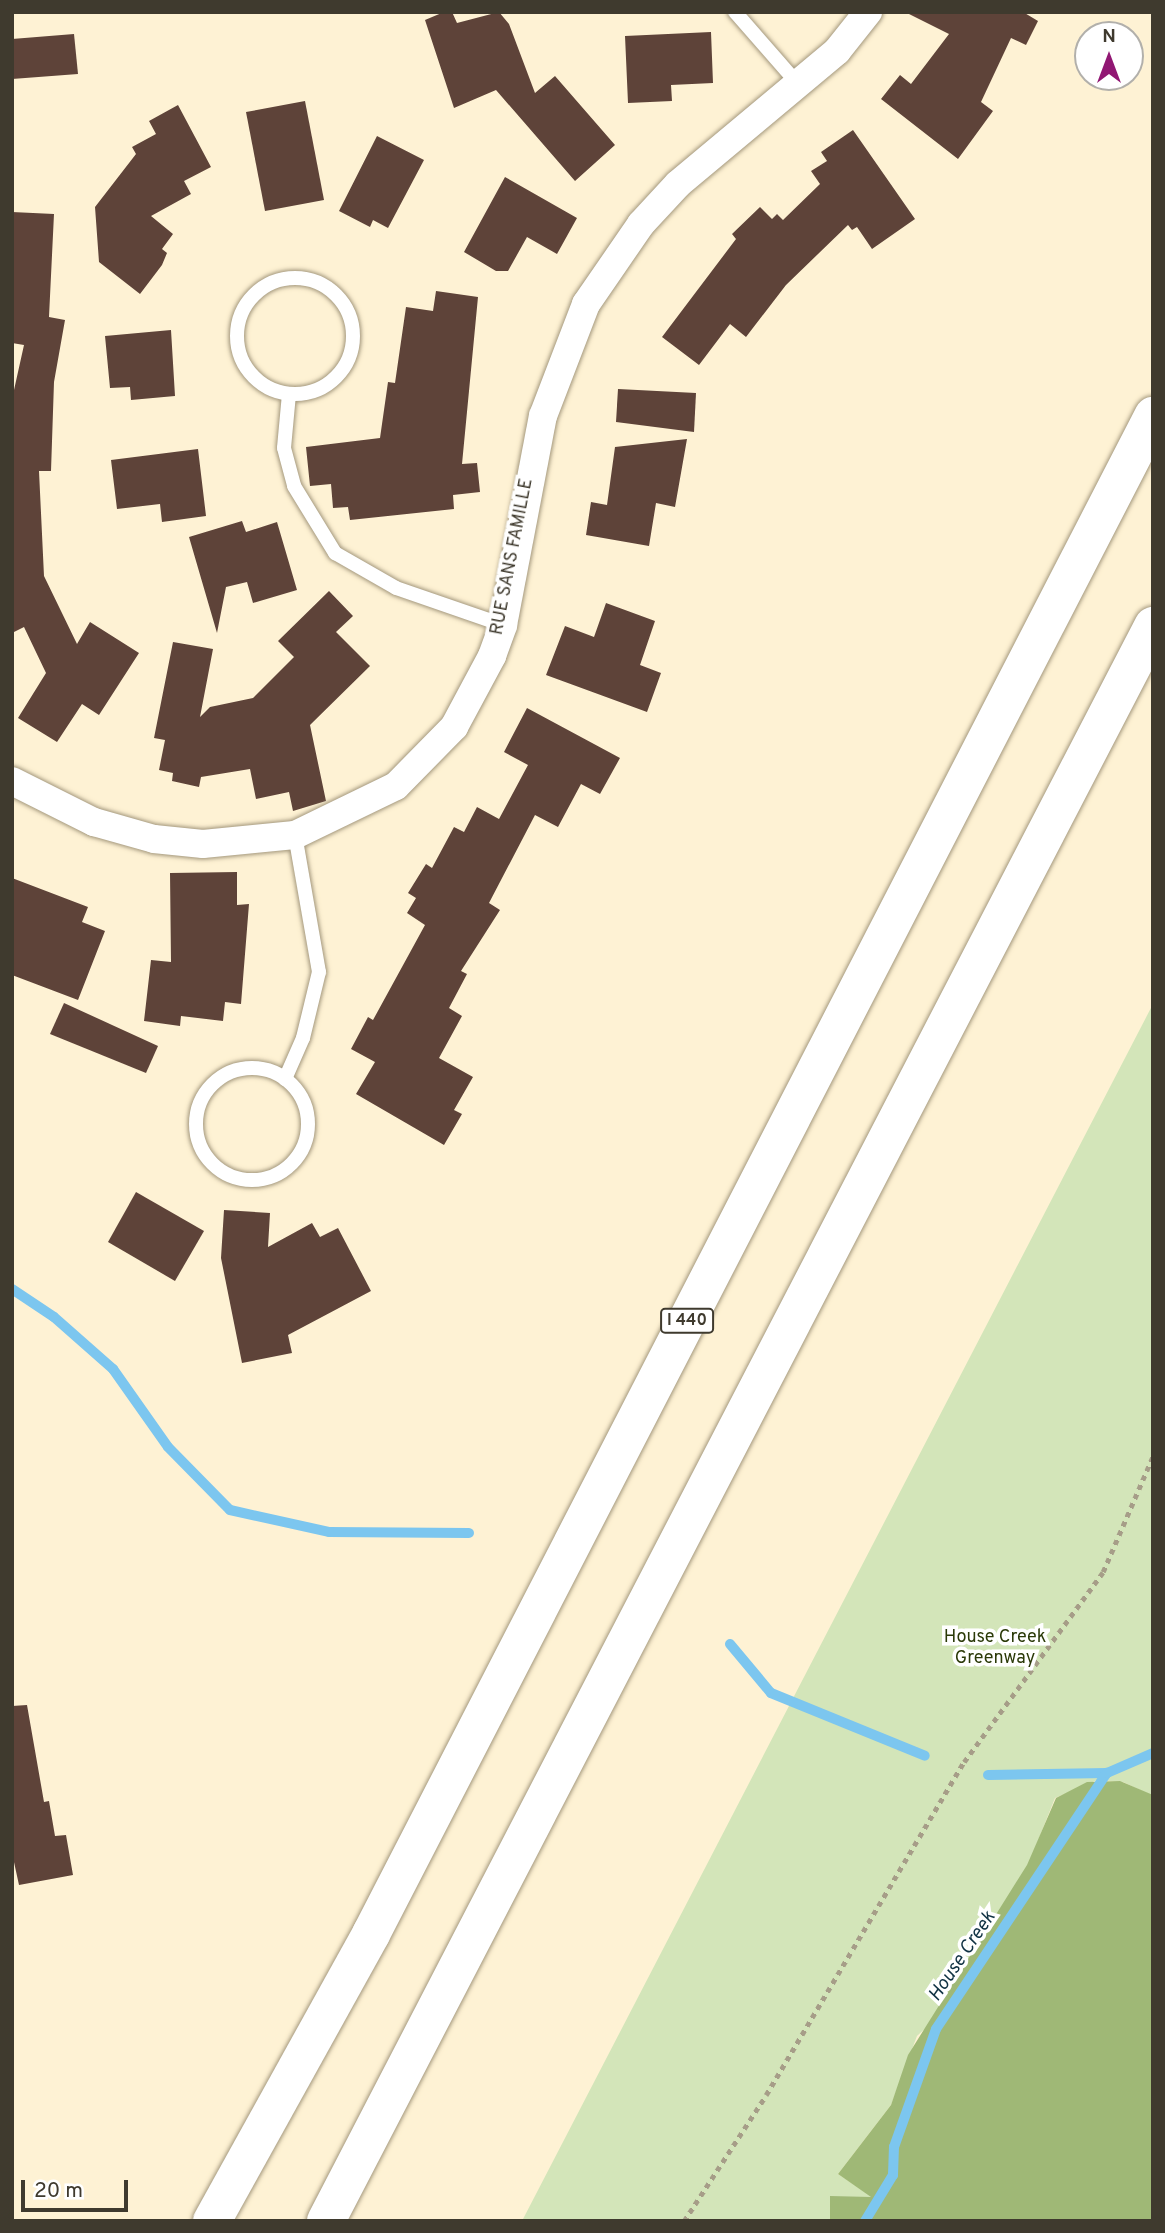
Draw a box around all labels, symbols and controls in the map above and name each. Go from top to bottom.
north arrow [1074,21,1144,91]
text: N [1102,25,1116,49]
street label: RUE SANS FAMILLE [487,477,539,637]
road number: I 440 [659,1308,715,1334]
park label: House Creek Greenway [944,1628,1046,1670]
water label: House Creek [925,1908,1001,2006]
scale bar [24,2166,131,2210]
text: 20 m [34,2178,83,2205]

